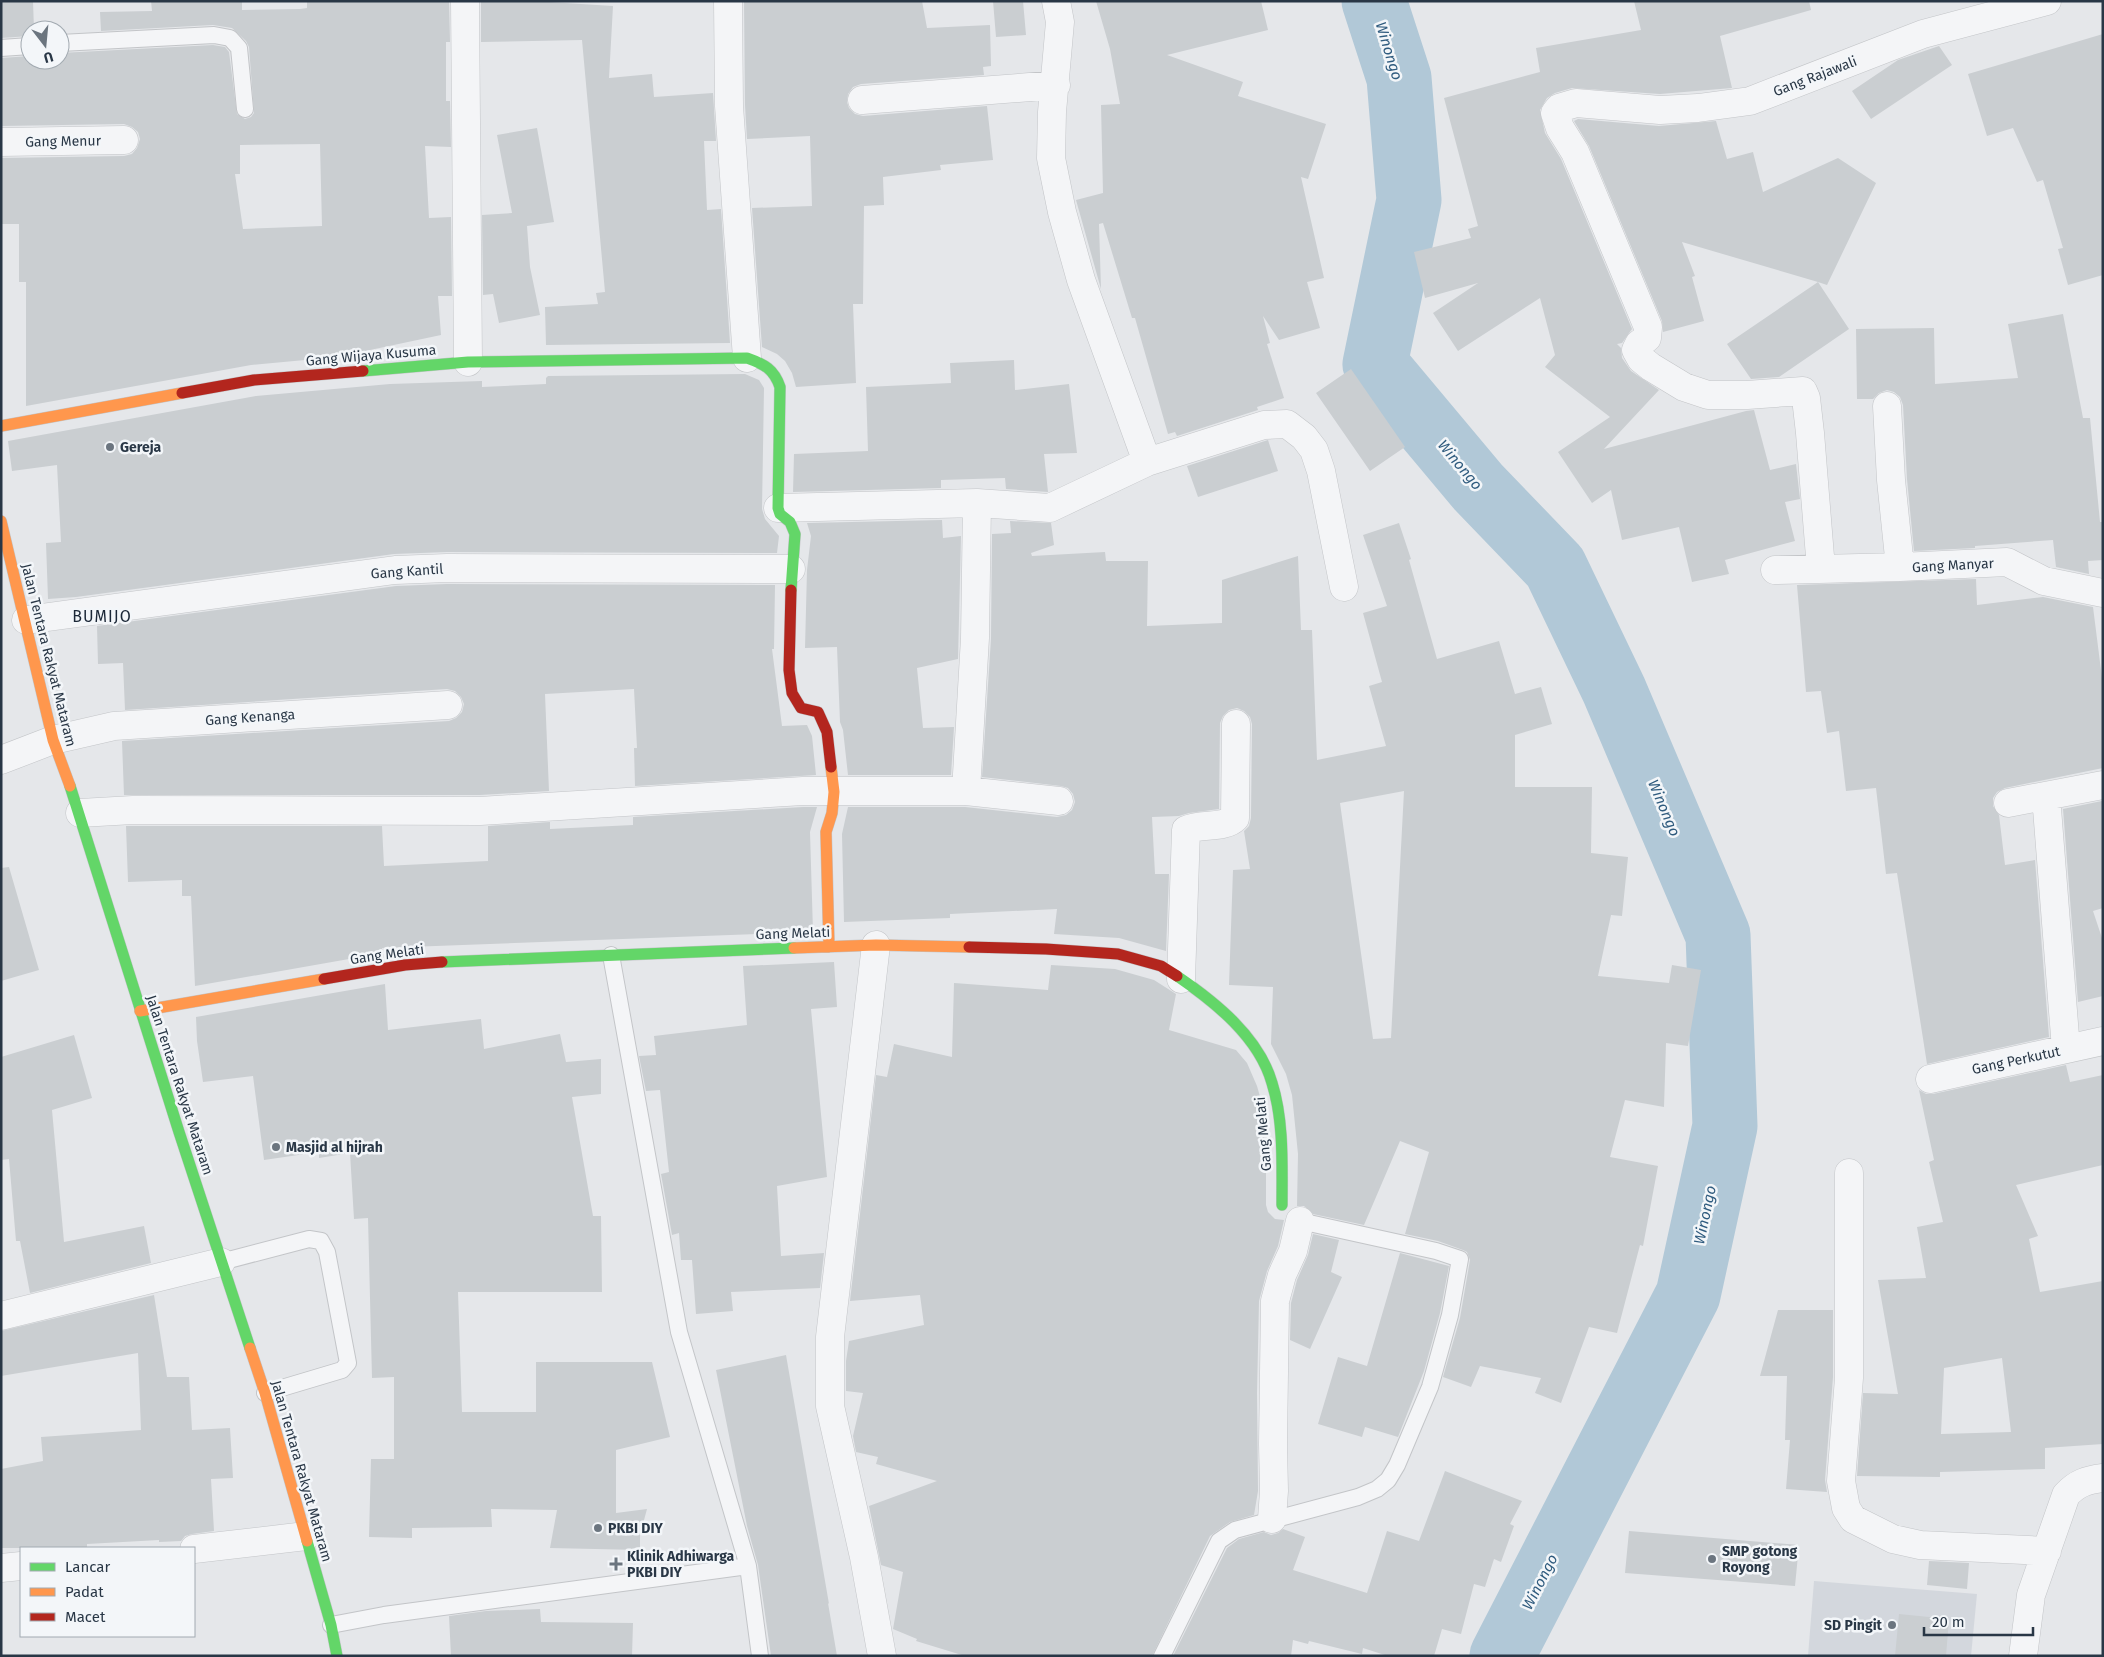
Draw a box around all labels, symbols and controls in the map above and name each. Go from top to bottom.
north arrow [20,20,70,70]
water label: Winongo [1372,20,1406,82]
text: U [42,48,55,66]
street label: Gang Rajawali [1771,53,1859,100]
street label: Gang Menur [25,132,102,151]
street label: Gang Wijaya Kusuma [305,341,437,370]
water label: Winongo [1434,436,1486,494]
place label: Gereja [120,439,162,456]
marker: Gereja [104,441,116,453]
street label: Gang Manyar [1912,555,1995,576]
street label: Gang Kantil [370,560,444,583]
street label: Jalan Tentara Rakyat Mataram [18,562,80,748]
district label: BUMIJO [72,607,132,626]
street label: Gang Kenanga [205,706,296,729]
water label: Winongo [1644,777,1684,839]
street label: Gang Melati [755,924,831,943]
street label: Gang Melati [349,941,425,968]
street label: Jalan Tentara Rakyat Mataram [142,993,217,1177]
street label: Gang Perkutut [1970,1043,2063,1078]
street label: Gang Melati [1252,1096,1275,1172]
place label: Masjid al hijrah [286,1139,383,1156]
marker: Masjid al hijrah [270,1141,282,1153]
water label: Winongo [1690,1184,1720,1246]
street label: Jalan Tentara Rakyat Mataram [267,1378,336,1564]
place label: PKBI DIY [608,1520,664,1537]
marker: PKBI DIY [592,1522,604,1534]
place label: SMP gotong Royong [1722,1543,1798,1576]
legend [20,1547,195,1637]
place label: Klinik Adhiwarga PKBI DIY [627,1548,735,1581]
water label: Winongo [1518,1551,1562,1613]
marker: SMP gotong Royong [1706,1553,1718,1565]
marker: Klinik Adhiwarga PKBI DIY [609,1557,623,1571]
text: Lancar [65,1558,110,1576]
text: Padat [65,1583,104,1601]
scale bar [1924,1604,2033,1636]
text: Macet [65,1608,106,1626]
text: 20 m [1932,1613,1965,1631]
place label: SD Pingit [1824,1617,1883,1634]
marker: SD Pingit [1886,1619,1898,1631]

